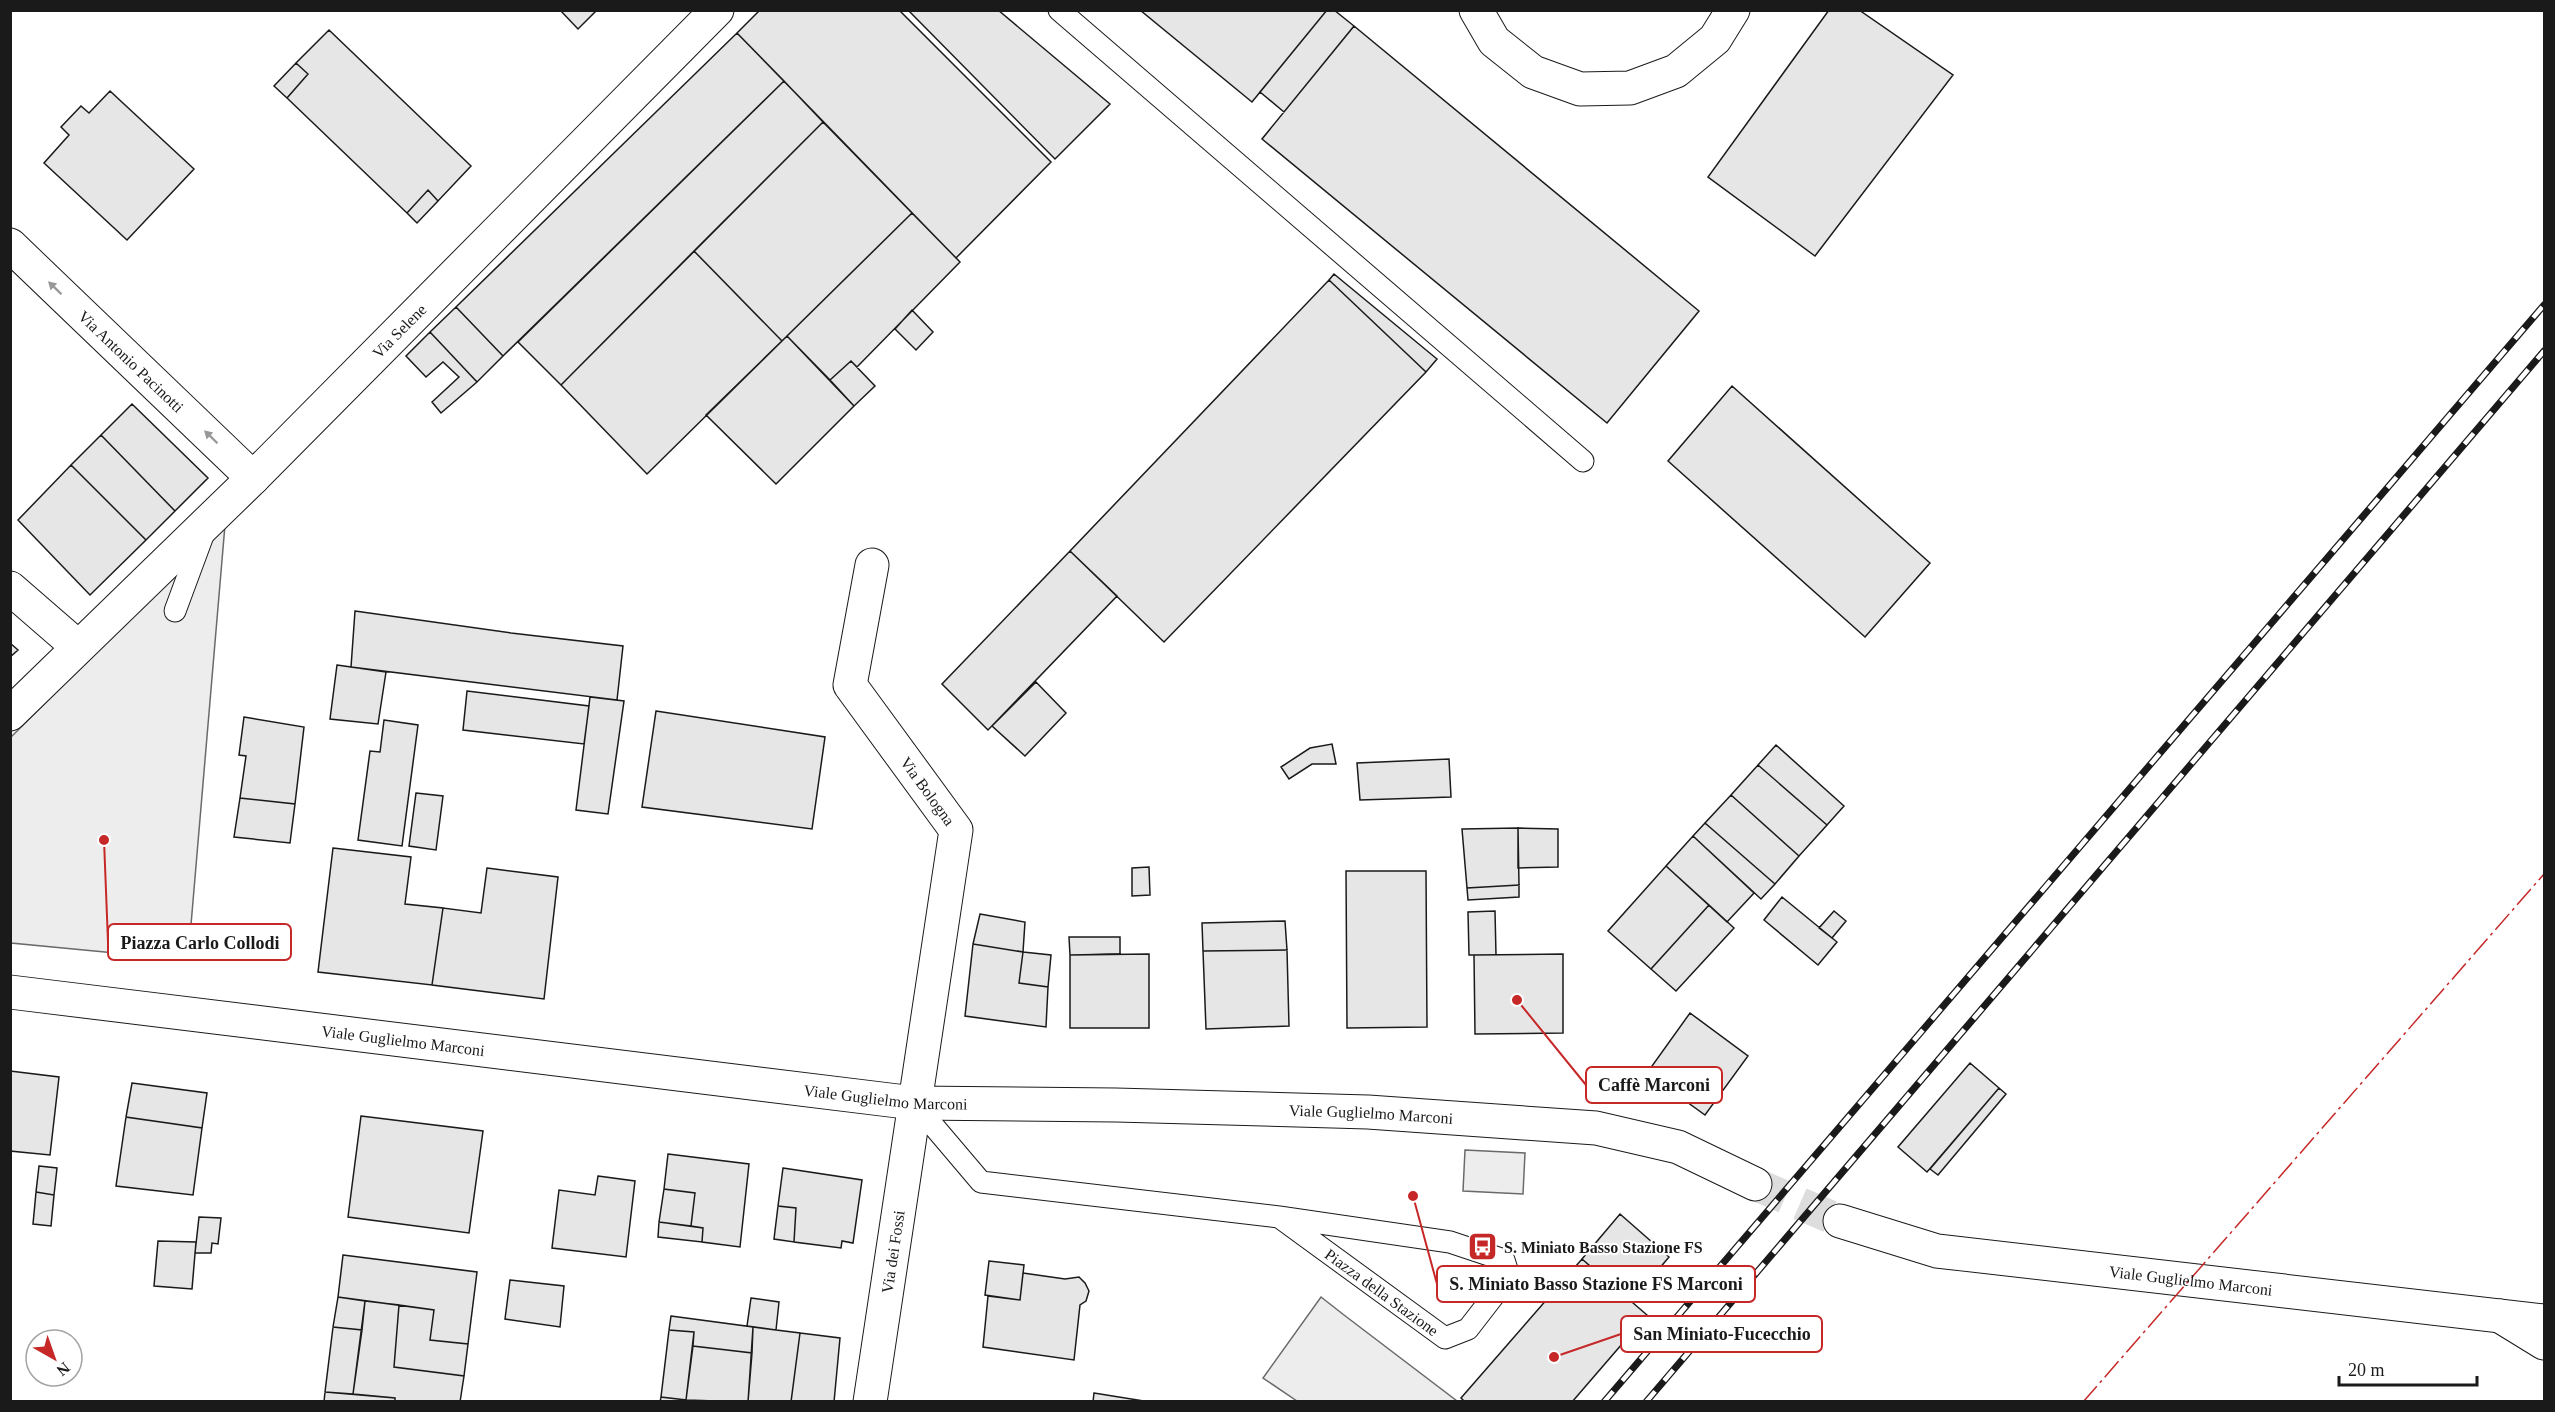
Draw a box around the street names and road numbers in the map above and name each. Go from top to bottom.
street label: Via Selene [369,301,430,362]
street label: Via Antonio Pacinotti [75,308,187,416]
street label: Via Bologna [896,754,958,829]
street label: Viale Guglielmo Marconi [320,1022,486,1059]
street label: Viale Guglielmo Marconi [803,1082,968,1113]
street label: Viale Guglielmo Marconi [1289,1102,1454,1127]
street label: Via dei Fossi [878,1209,908,1294]
street label: Piazza della Stazione [1322,1245,1442,1339]
street label: Viale Guglielmo Marconi [2108,1263,2274,1299]

